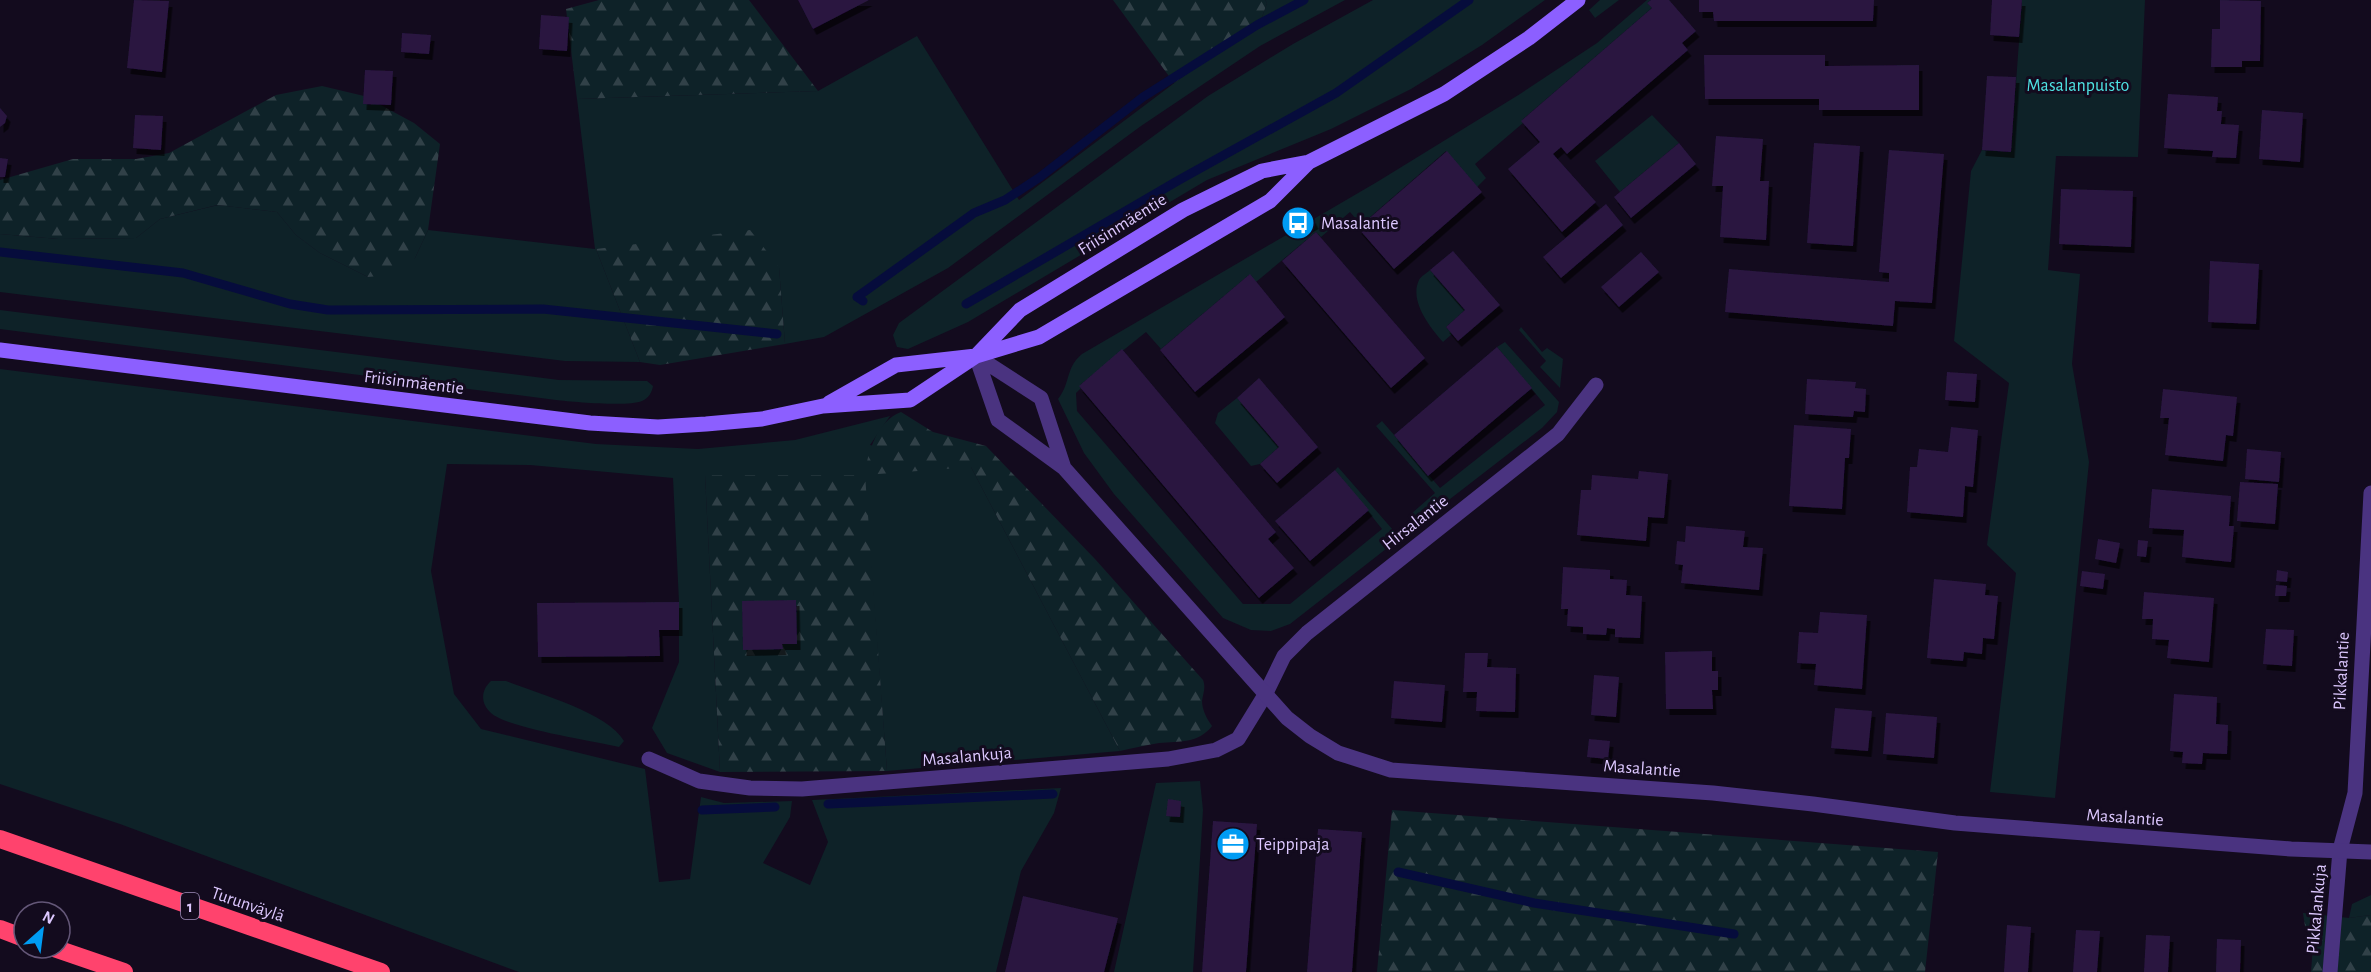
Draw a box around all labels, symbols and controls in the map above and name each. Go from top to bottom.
park label: Masalanpuisto [2027,77,2130,95]
street label: Friisinmäentie [1075,191,1170,259]
bus stop icon: Masalantie [1280,205,1316,241]
place label: Masalantie [1321,215,1399,233]
street label: Friisinmäentie [363,368,465,398]
street label: Hirsalantie [1379,492,1452,554]
street label: Pikkalantie [2331,631,2353,711]
street label: Masalankuja [922,744,1013,770]
street label: Masalantie [1603,757,1681,781]
street label: Masalantie [2086,806,2164,830]
office icon: Teippipaja [1215,826,1251,862]
place label: Teippipaja [1256,836,1330,854]
street label: Pikkalankuja [2304,863,2330,955]
street label: Turunväylä [209,884,287,926]
road number: 1 [181,893,199,919]
north arrow [12,900,72,960]
text: N [40,908,57,927]

